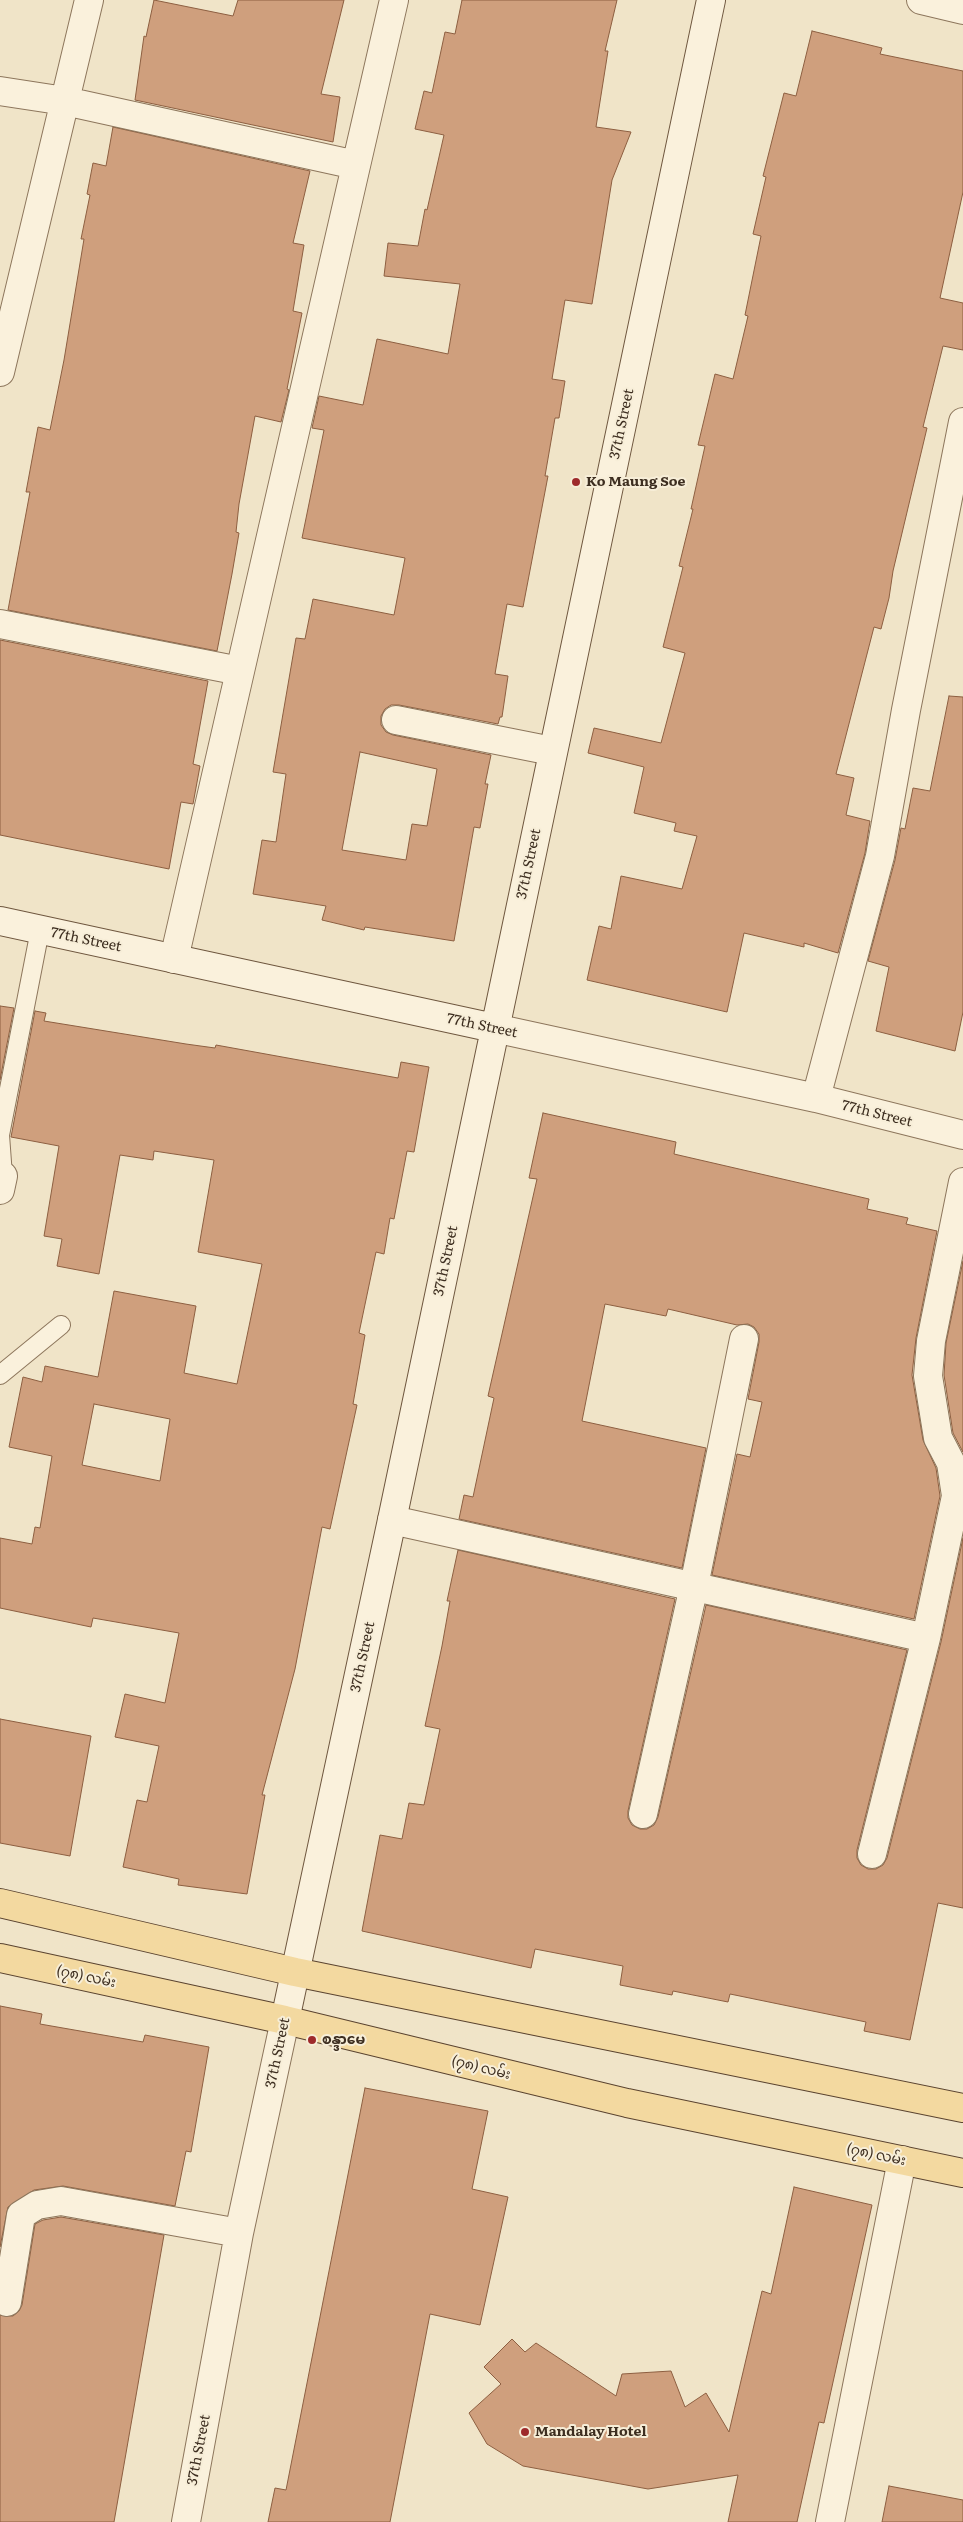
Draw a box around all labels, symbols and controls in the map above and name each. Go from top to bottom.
street label: 37th Street [606,387,638,461]
place label: Ko Maung Soe [586,474,686,490]
marker: Ko Maung Soe [570,476,582,488]
street label: 37th Street [513,827,545,901]
street label: 77th Street [49,924,123,956]
street label: 77th Street [445,1010,519,1042]
street label: 77th Street [840,1097,914,1131]
street label: 37th Street [430,1224,462,1298]
street label: 37th Street [347,1620,379,1694]
street label: (၇၈) လမ်း [55,1963,117,1991]
street label: 37th Street [262,2016,294,2090]
place label: စန္ဒာမေ [322,2032,365,2048]
marker: စန္ဒာမေ [306,2034,318,2046]
street label: (၇၈) လမ်း [450,2053,512,2083]
street label: (၇၈) လမ်း [845,2141,907,2169]
street label: 37th Street [184,2413,214,2487]
place label: Mandalay Hotel [535,2424,647,2440]
marker: Mandalay Hotel [519,2426,531,2438]

